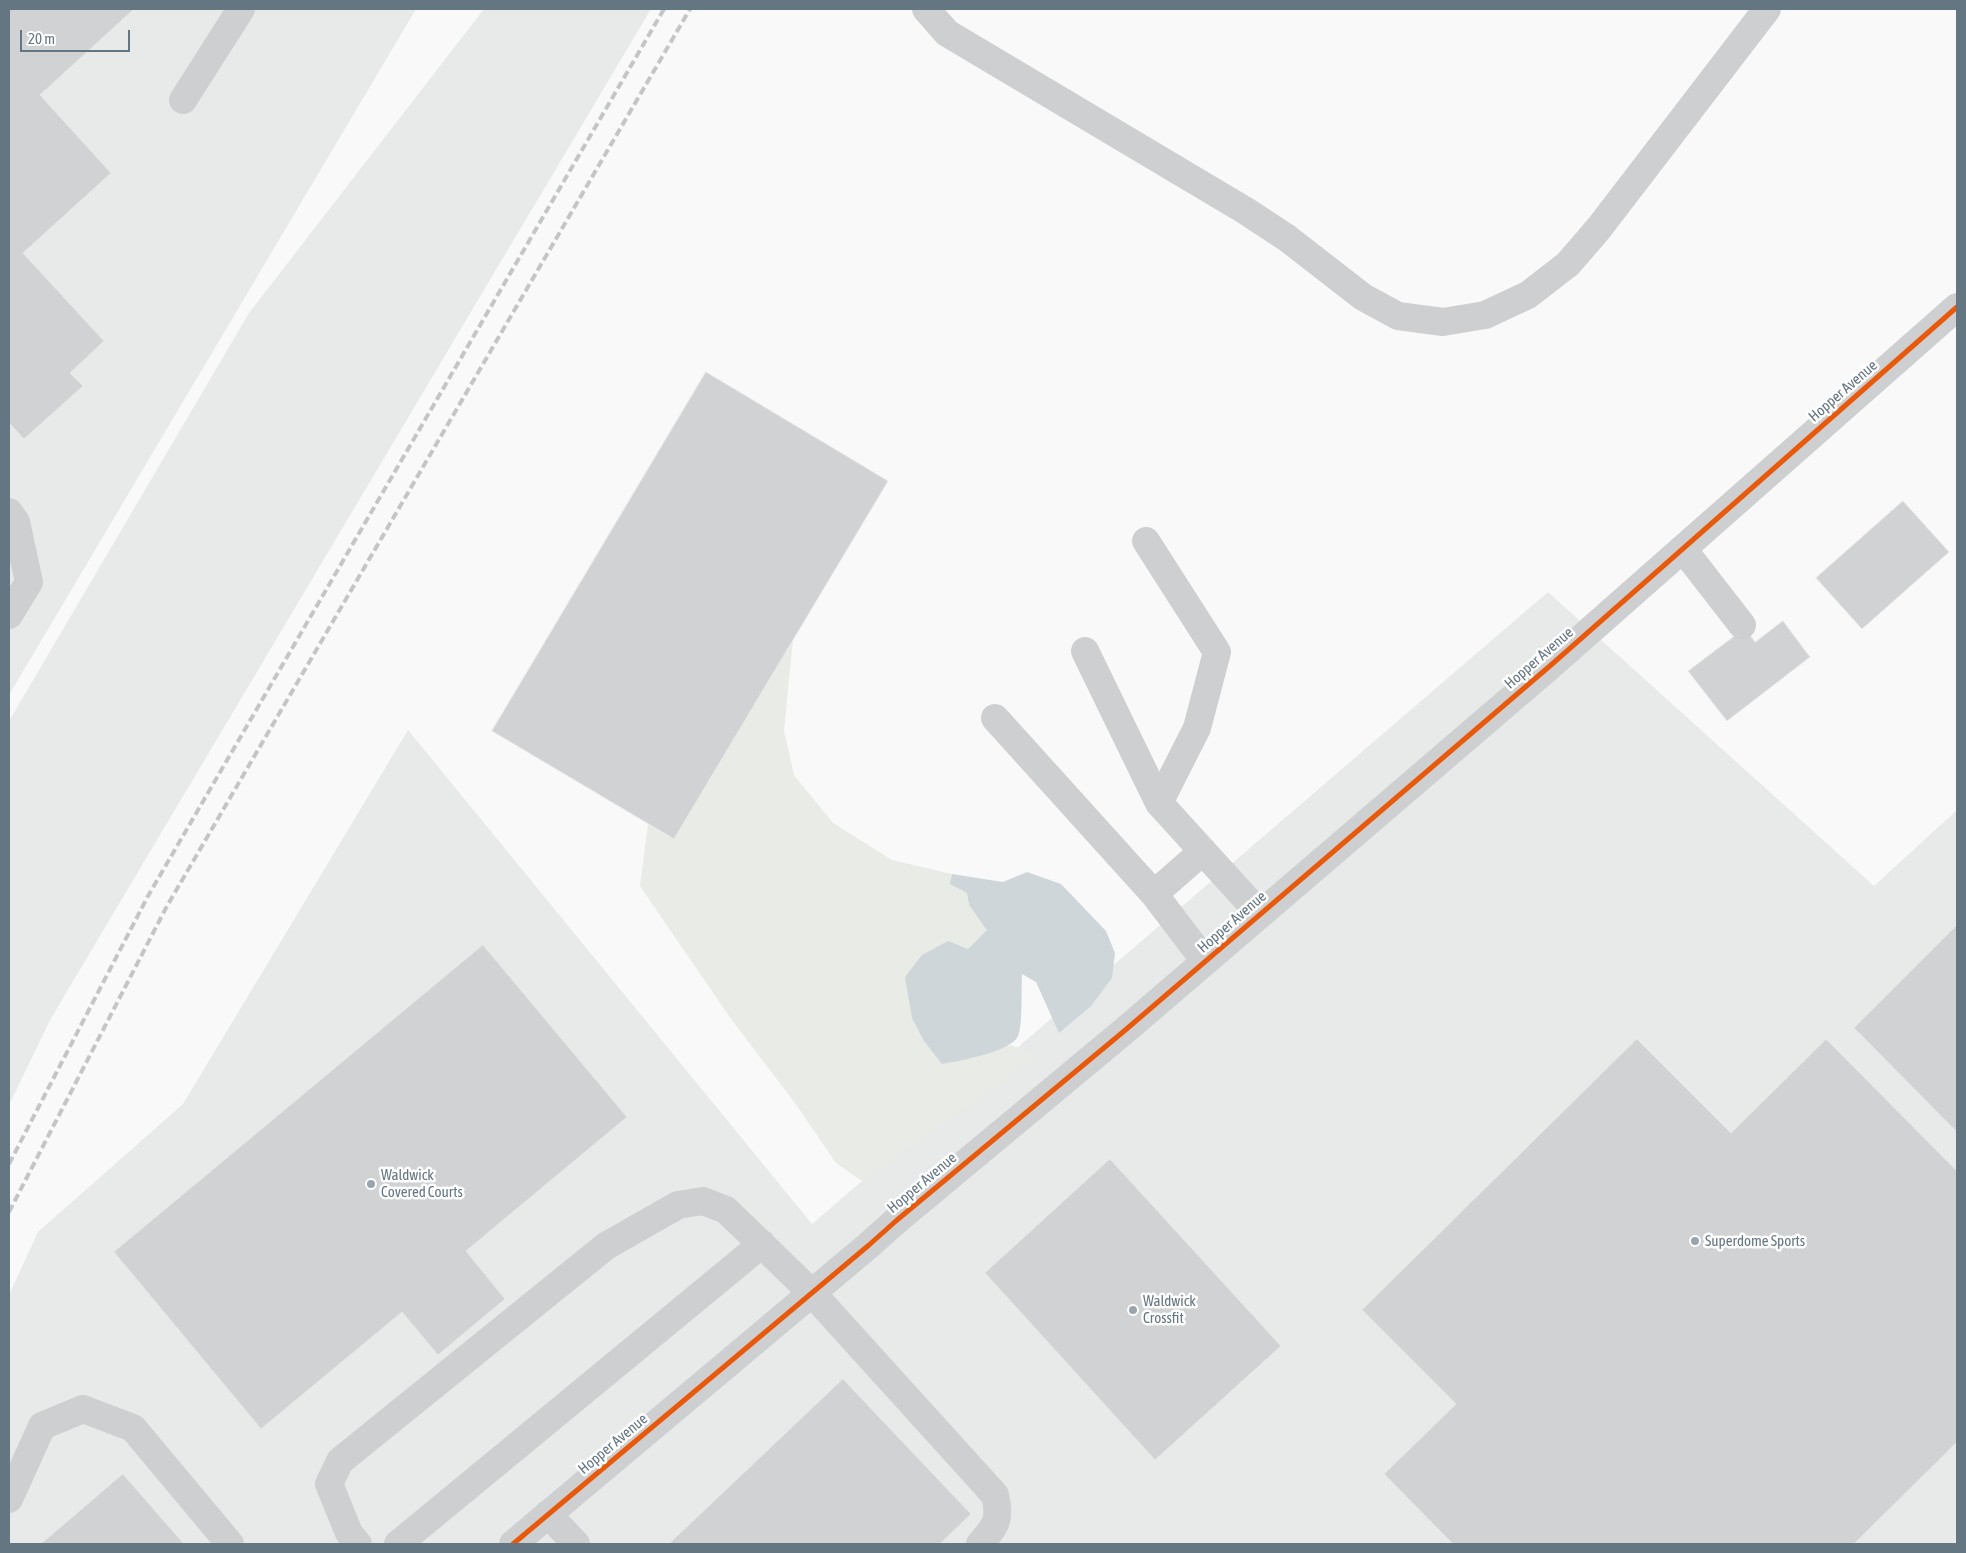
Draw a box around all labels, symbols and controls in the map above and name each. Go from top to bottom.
scale bar [22,20,132,52]
text: 20 m [28,30,55,47]
street label: Hopper Avenue [1805,356,1881,426]
street label: Hopper Avenue [1501,623,1577,693]
street label: Hopper Avenue [1194,887,1270,957]
street label: Hopper Avenue [884,1149,960,1217]
place label: Waldwick Covered Courts [381,1166,463,1201]
marker: Waldwick Covered Courts [365,1178,377,1190]
place label: Superdome Sports [1705,1232,1805,1250]
marker: Superdome Sports [1689,1235,1701,1247]
place label: Waldwick Crossfit [1143,1292,1196,1327]
marker: Waldwick Crossfit [1127,1304,1139,1316]
street label: Hopper Avenue [575,1410,651,1478]

